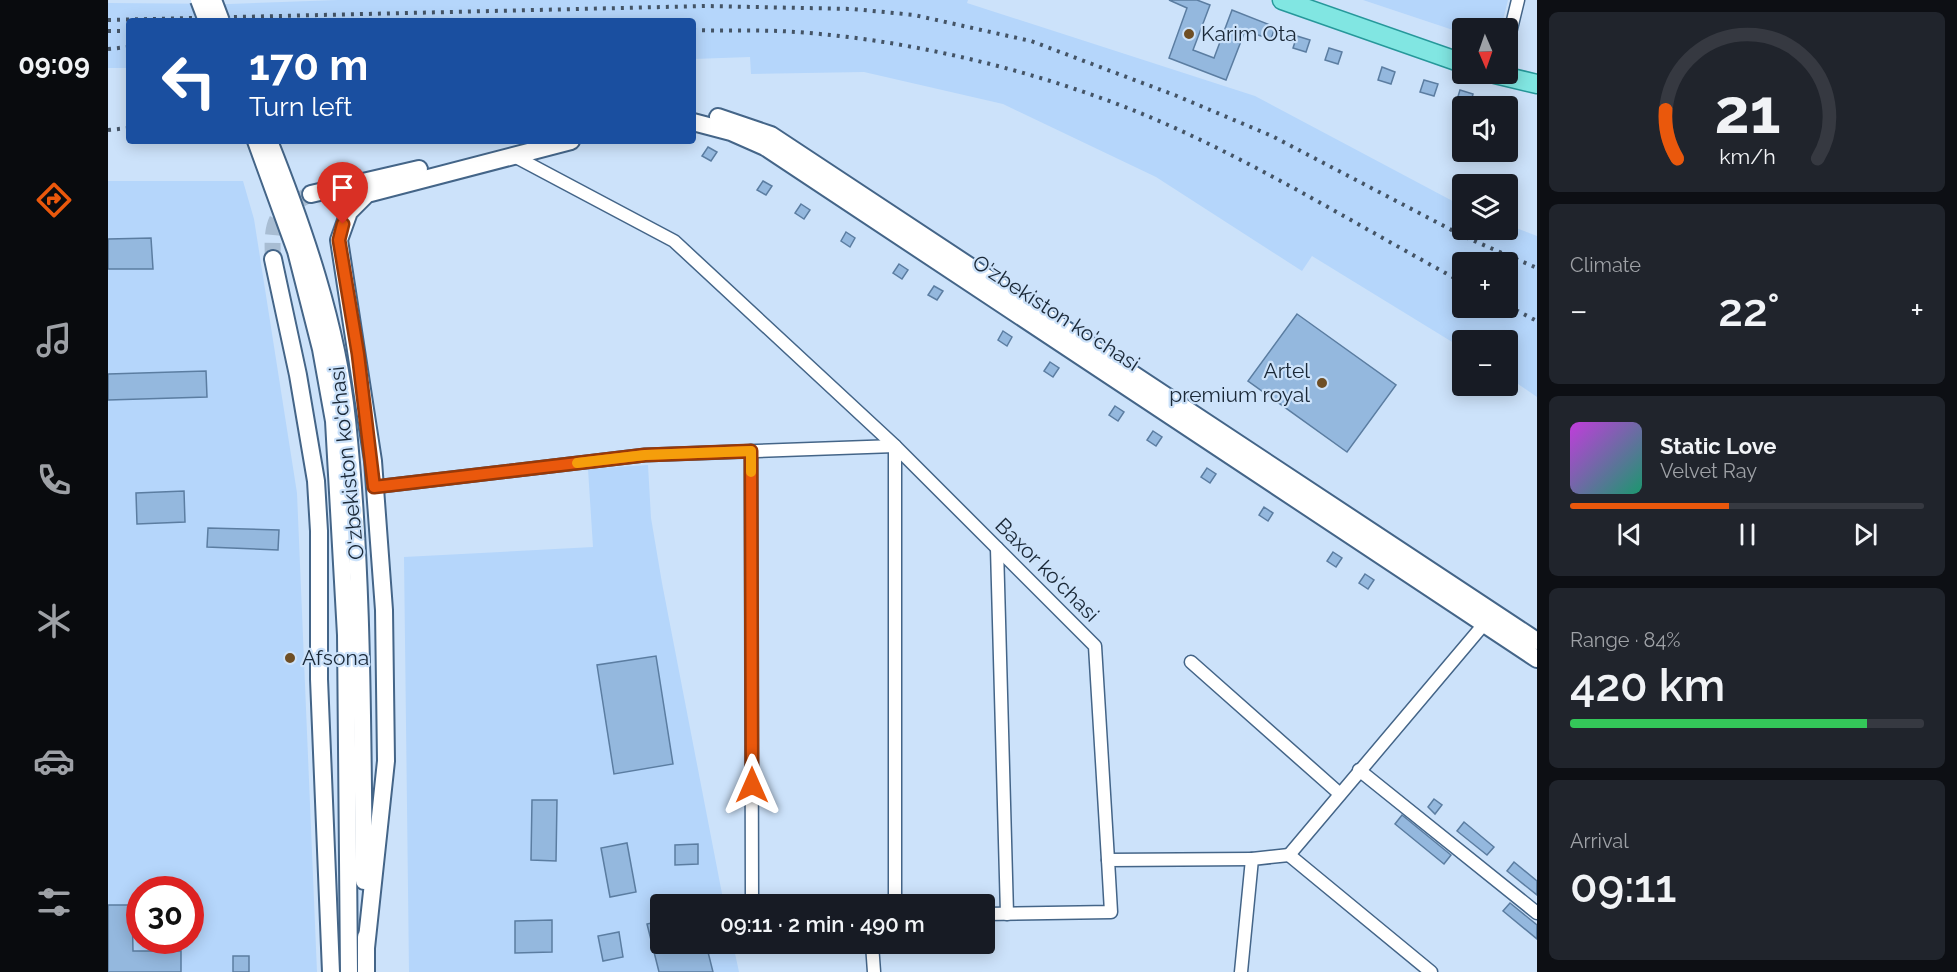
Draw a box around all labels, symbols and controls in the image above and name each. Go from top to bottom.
north arrow [1452,18,1518,84]
map controls [1452,18,1518,396]
place label: Karim Ota [1201,21,1297,46]
marker: Karim Ota [1182,27,1196,41]
text: 170 m [249,41,368,90]
icon: left [150,42,228,120]
text: 09:09 [18,49,90,80]
text: 21 [1714,74,1780,148]
text: Turn left [249,91,352,122]
button: sound [1452,96,1518,162]
text: km/h [1719,144,1775,169]
pin [317,162,368,224]
icon: arrive [326,171,359,204]
button: layers [1452,174,1518,240]
icon: directions [33,179,75,221]
street label: O'zbekiston ko'chasi [968,249,1145,376]
button: + [1452,252,1518,318]
text: Climate [1570,253,1641,277]
text: 22° [1718,284,1780,337]
text: − [1570,291,1588,330]
text: + [1910,291,1924,330]
icon: music [33,319,75,361]
button: − [1452,330,1518,396]
place label: Artel premium royal [1169,358,1310,407]
street label: O'zbekiston ko'chasi [324,365,369,561]
marker: Artel premium royal [1315,376,1329,390]
text: Static Love [1660,433,1777,459]
icon: phone [33,459,75,501]
text: Velvet Ray [1660,459,1757,483]
street label: Baxor ko'chasi [990,513,1104,627]
icon: previous [1613,518,1646,551]
icon: pause [1731,518,1764,551]
icon: next [1849,518,1882,551]
icon: climate [33,600,75,642]
text: Range · 84% [1570,628,1681,652]
place label: Afsona [302,645,369,670]
marker: Afsona [283,651,297,665]
text: 420 km [1570,659,1725,712]
icon: car [33,740,75,782]
position arrow [720,753,784,817]
text: Arrival [1570,829,1629,853]
text: 09:11 [1570,860,1677,913]
speed limit sign: 30 [126,876,204,954]
icon: filters [33,881,75,923]
text: 09:11 · 2 min · 490 m [720,911,925,937]

